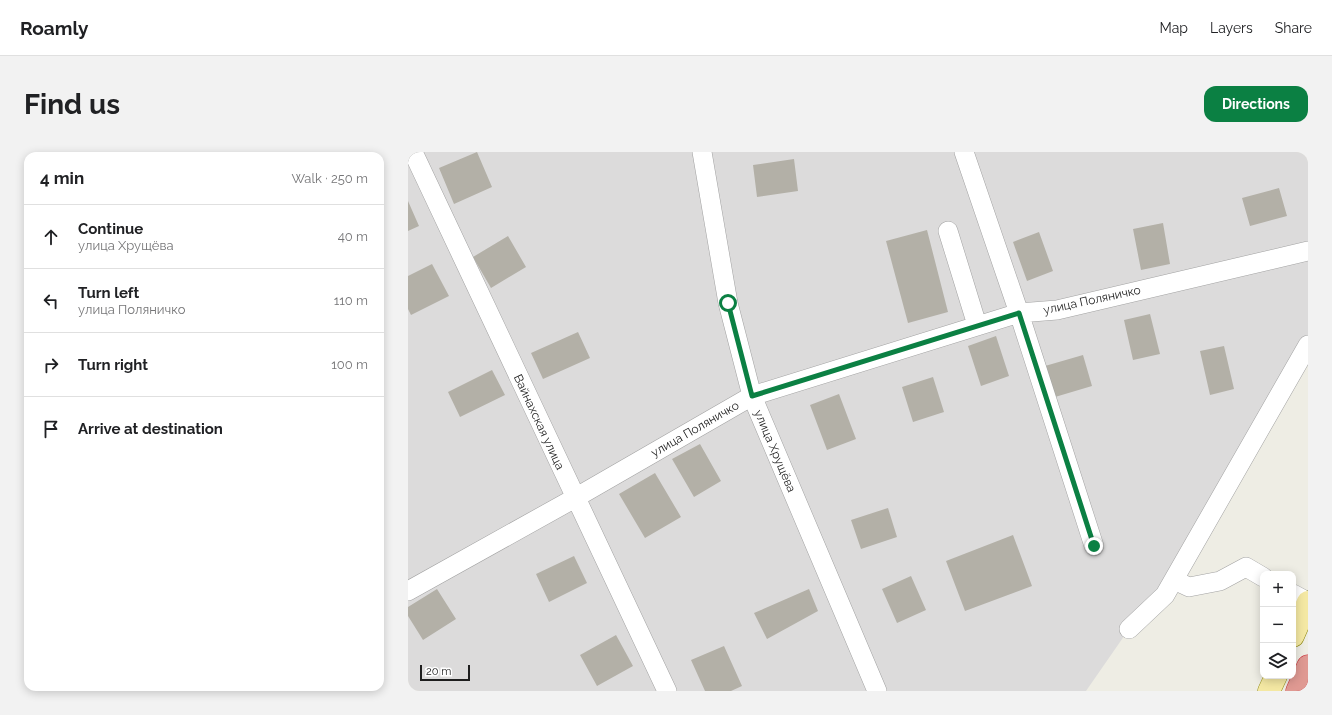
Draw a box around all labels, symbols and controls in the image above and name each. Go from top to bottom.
text: Roamly [20,17,88,39]
text: Map [1160,20,1188,36]
text: Layers [1210,20,1253,36]
text: Share [1275,20,1312,36]
button: Directions [1204,86,1308,122]
text: Find us [24,88,120,121]
text: 4 min [40,168,84,188]
text: Walk · 250 m [291,171,368,186]
text: Continue [78,220,143,238]
icon: ahead [40,226,62,248]
text: 40 m [338,229,368,244]
text: улица Хрущёва [78,238,174,253]
street label: улица Поляничко [1042,283,1142,317]
text: Turn left [78,284,139,302]
icon: left [40,290,62,312]
text: 110 m [334,293,368,308]
route start [719,294,737,312]
text: улица Поляничко [78,302,185,317]
icon: right [40,354,62,376]
text: Turn right [78,356,148,374]
text: 100 m [331,357,368,372]
street label: Вайнахская улица [511,372,567,472]
street label: улица Поляничко [649,398,741,460]
street label: улица Хрущёва [751,408,799,494]
icon: arrive [40,418,62,440]
text: Arrive at destination [78,420,223,438]
route end [1085,537,1103,555]
map controls [1260,571,1296,679]
button: + [1260,571,1296,607]
button: − [1260,607,1296,643]
button: layers [1260,643,1296,679]
scale bar [420,663,470,682]
text: 20 m [426,665,451,678]

